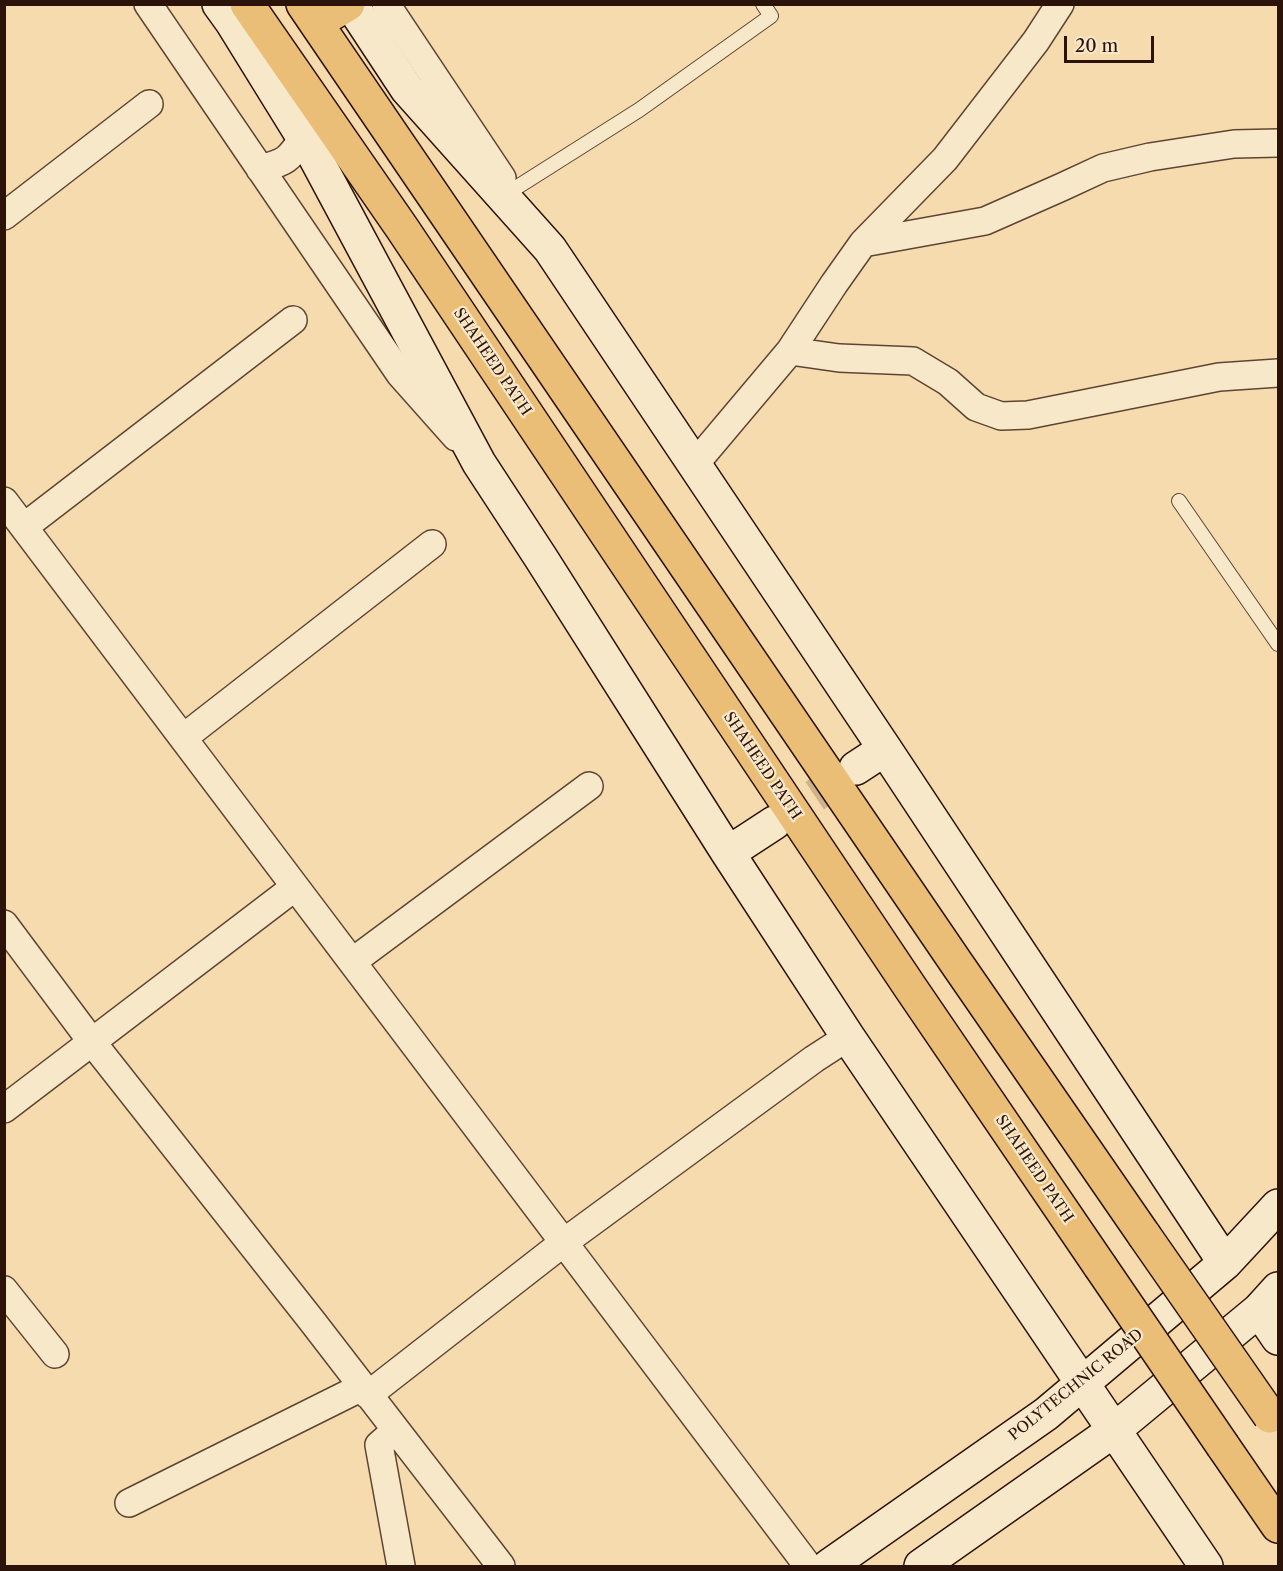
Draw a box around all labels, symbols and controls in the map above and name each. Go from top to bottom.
scale bar [1067,24,1157,62]
text: 20 m [1075,35,1118,57]
street label: SHAHEED PATH [449,305,535,419]
street label: SHAHEED PATH [719,709,805,823]
street label: SHAHEED PATH [991,1112,1077,1226]
street label: POLYTECHNIC ROAD [1005,1325,1147,1445]

